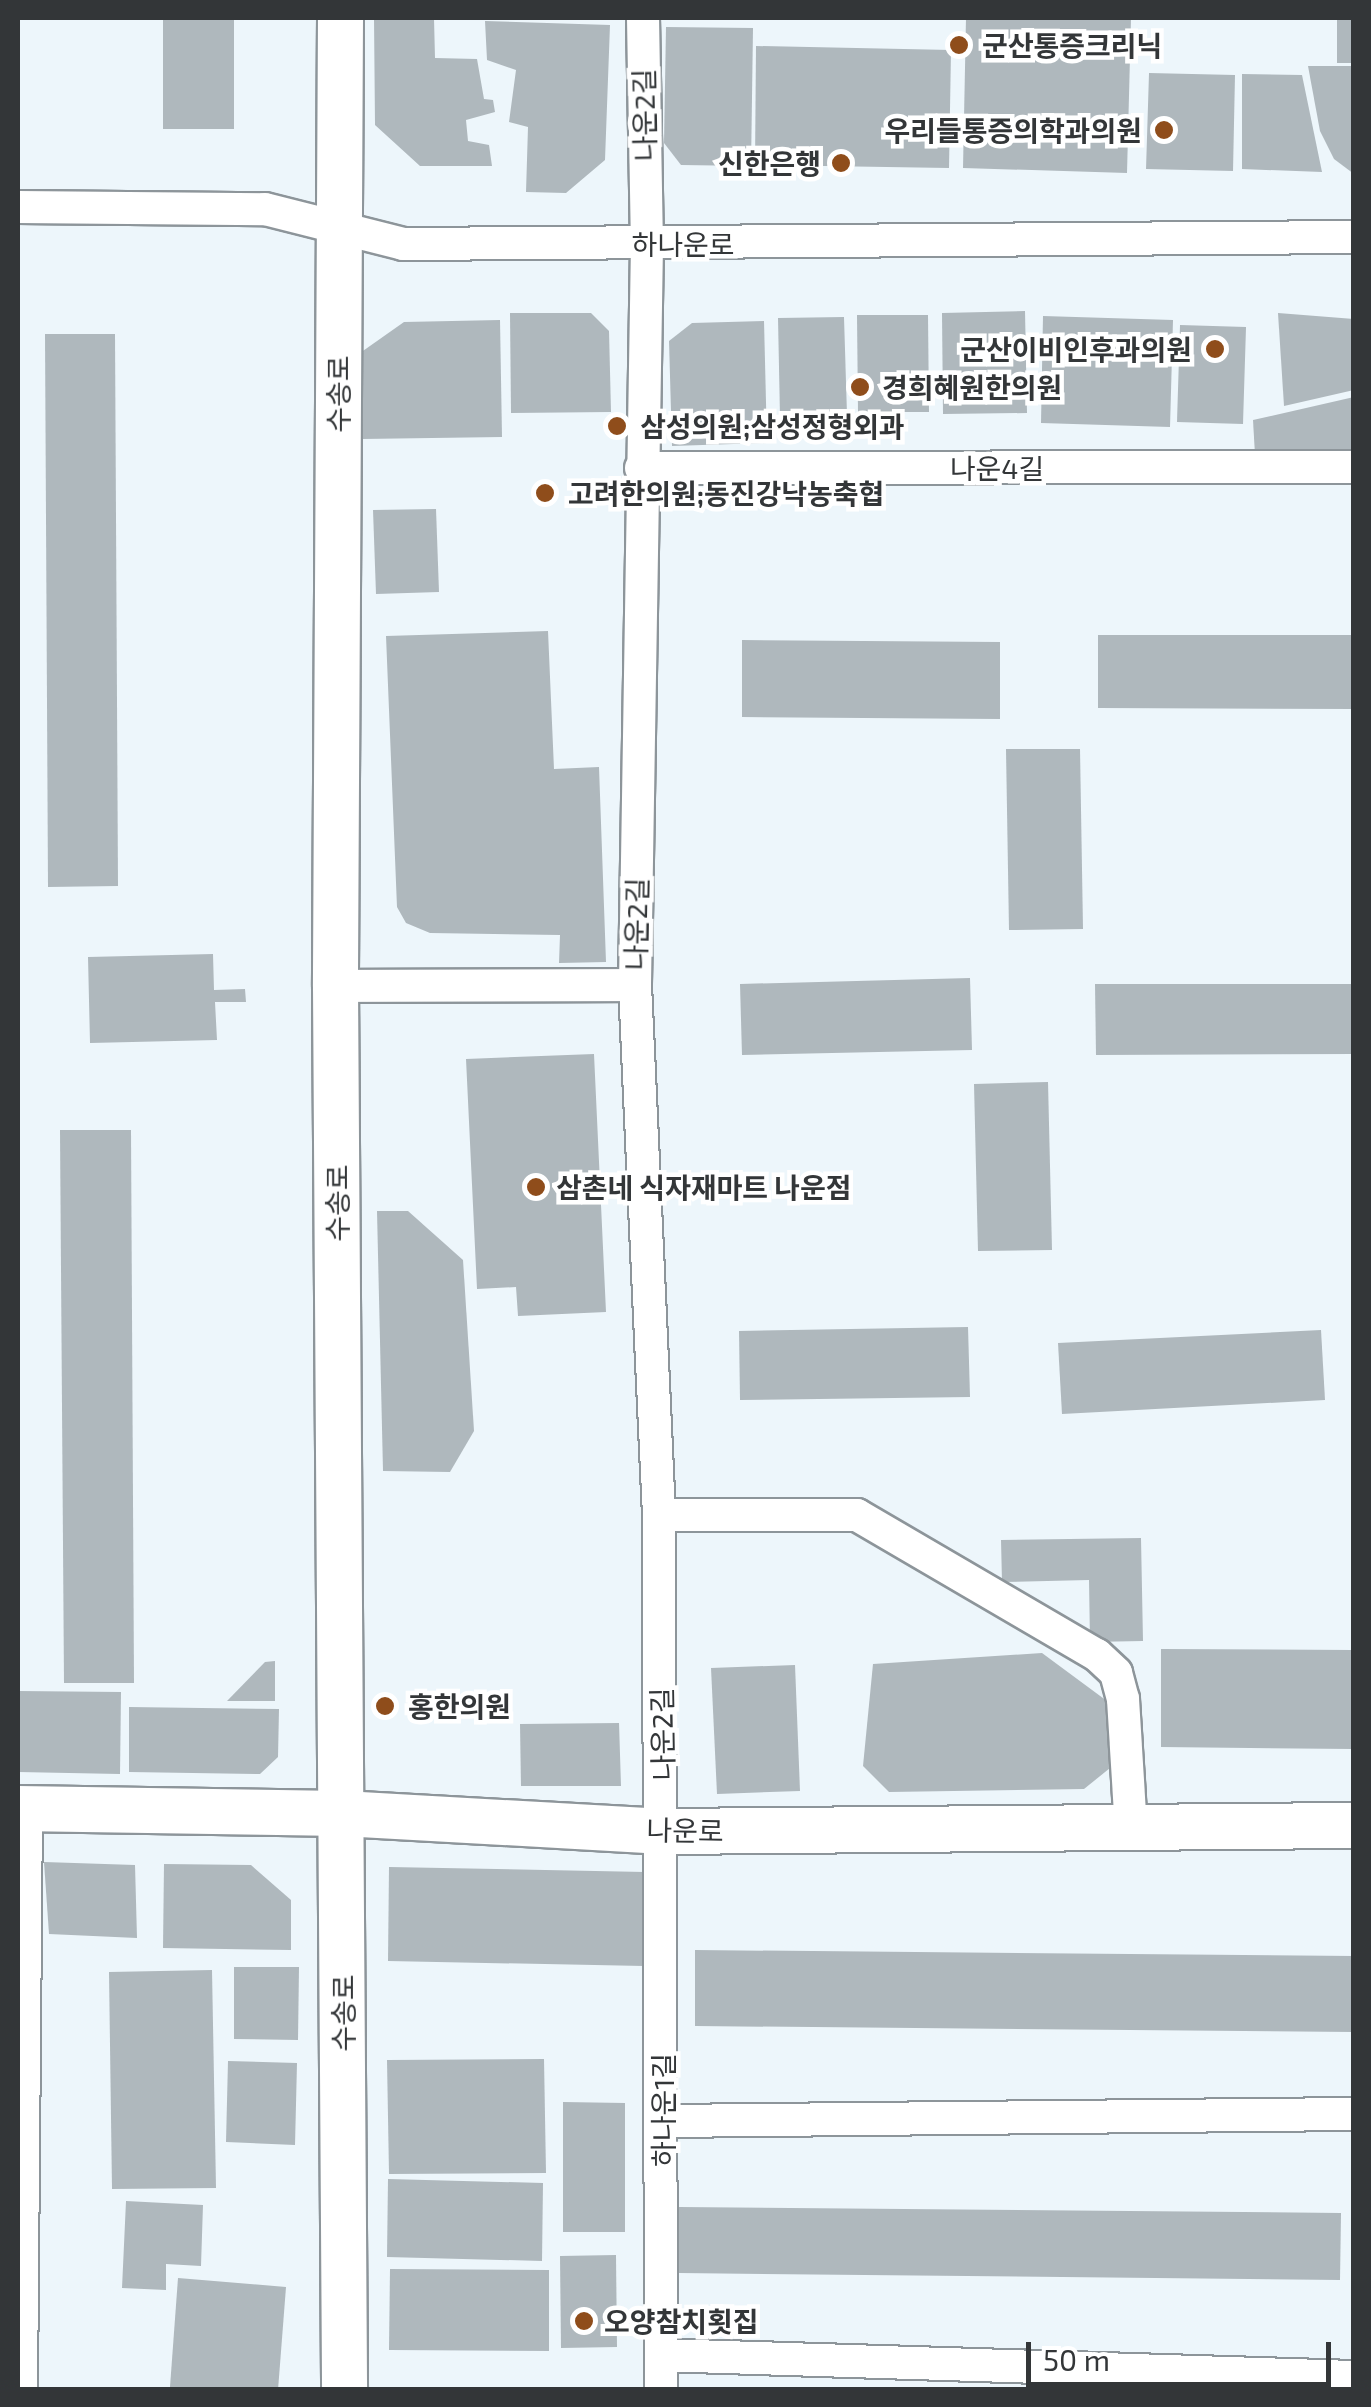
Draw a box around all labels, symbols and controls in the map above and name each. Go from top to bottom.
place label: 군산통증크리닉 [982,28,1162,62]
marker: 군산통증크리닉 [946,32,972,58]
street label: 나운2길 [626,68,662,162]
place label: 우리들통증의학과의원 [884,113,1142,147]
marker: 우리들통증의학과의원 [1151,117,1177,143]
place label: 신한은행 [718,146,821,180]
marker: 신한은행 [830,152,852,174]
street label: 하나운로 [631,227,735,261]
place label: 군산이비인후과의원 [960,332,1192,366]
marker: 군산이비인후과의원 [1202,336,1228,362]
street label: 수송로 [321,355,355,433]
place label: 경희혜원한의원 [882,370,1062,404]
marker: 경희혜원한의원 [847,374,873,400]
place label: 삼성의원;삼성정형외과 [640,409,905,443]
marker: 삼성의원;삼성정형외과 [604,413,630,439]
street label: 나운4길 [950,451,1044,485]
place label: 고려한의원;동진강낙농축협 [568,476,884,510]
marker: 고려한의원;동진강낙농축협 [532,480,558,506]
street label: 나운2길 [618,877,654,971]
street label: 수송로 [320,1164,354,1242]
place label: 삼촌네 식자재마트 나운점 [556,1170,851,1204]
marker: 삼촌네 식자재마트 나운점 [525,1176,547,1198]
street label: 나운2길 [644,1687,680,1781]
place label: 홍한의원 [408,1689,511,1723]
marker: 홍한의원 [372,1693,398,1719]
street label: 나운로 [646,1813,724,1847]
street label: 수송로 [326,1974,360,2052]
street label: 하나운1길 [646,2053,680,2167]
place label: 오양참치횟집 [604,2304,759,2338]
marker: 오양참치횟집 [573,2310,595,2332]
scale bar [1031,2322,1336,2384]
text: 50 m [1043,2341,1110,2377]

